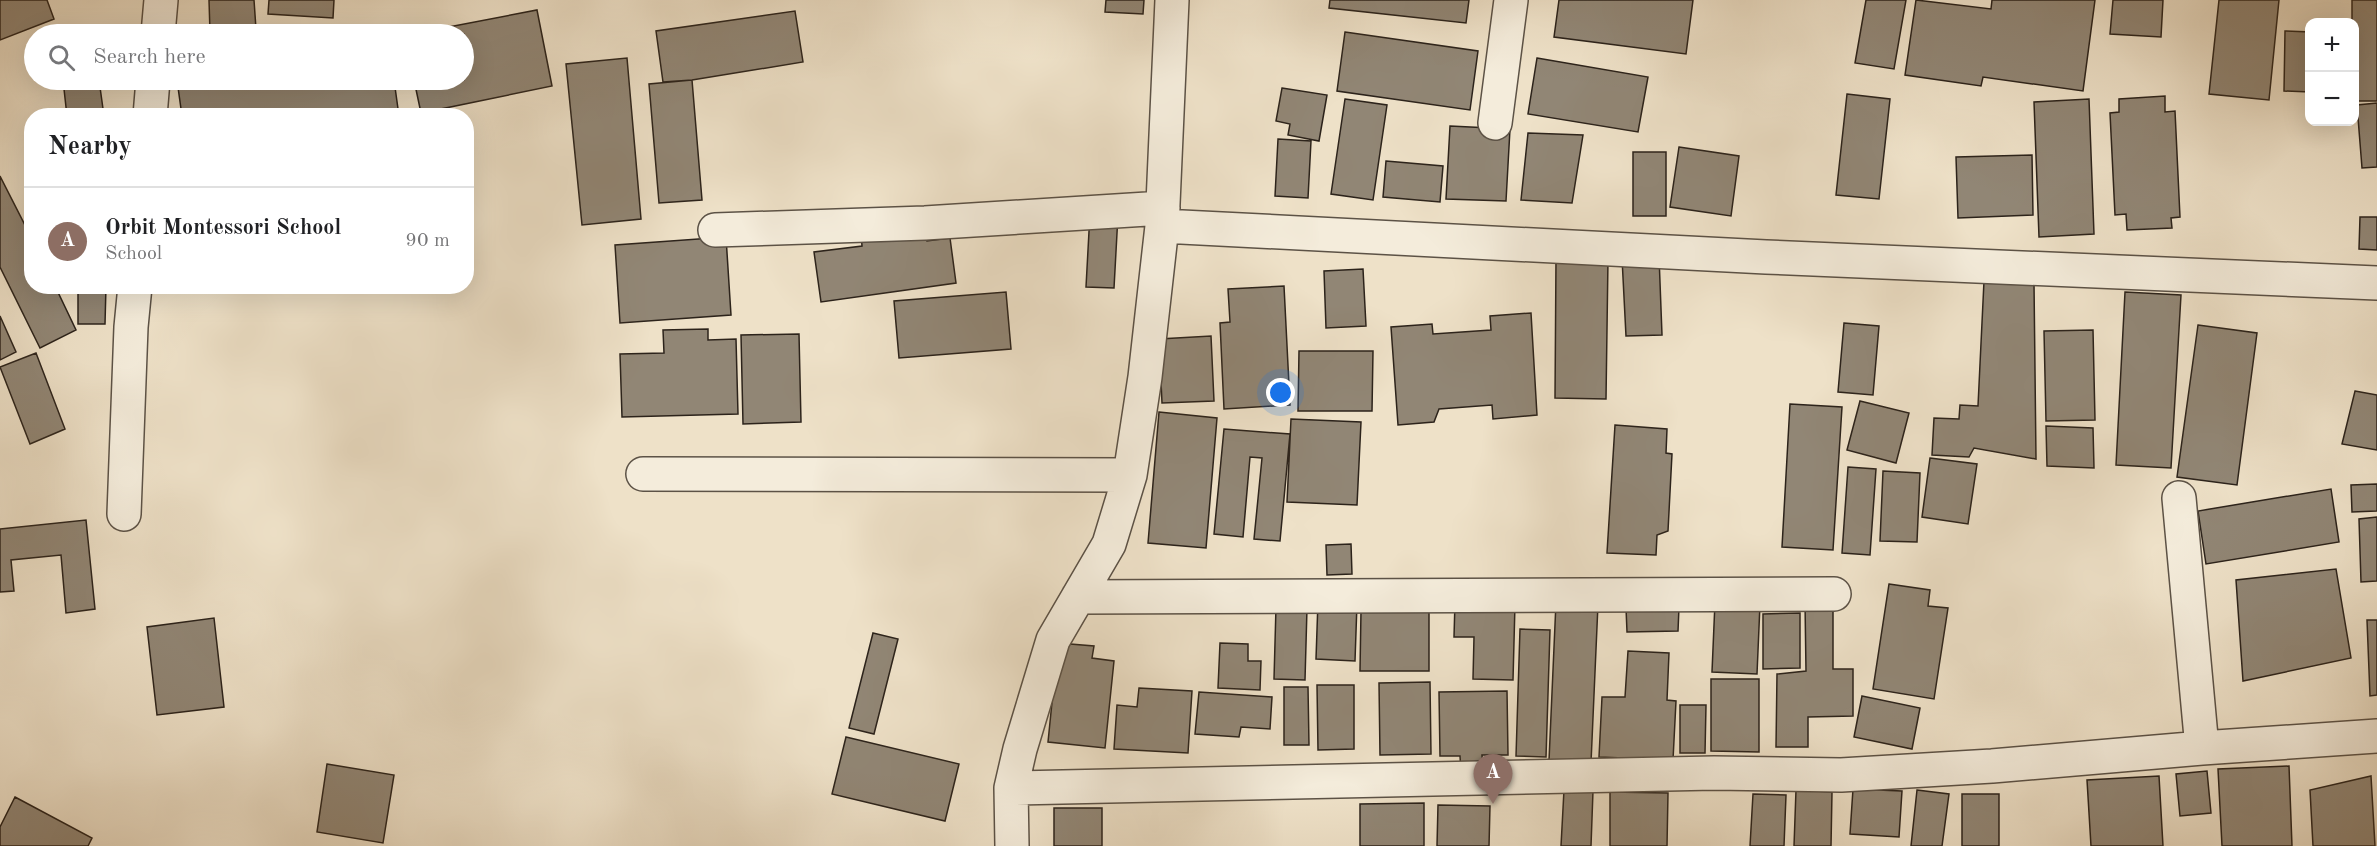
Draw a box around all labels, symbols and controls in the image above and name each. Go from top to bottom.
map controls [2305,18,2359,126]
button: + [2305,18,2359,72]
search box [24,24,474,90]
icon: search [45,41,78,74]
text: Search here [93,46,206,68]
button: − [2305,72,2359,126]
text: Nearby [48,134,132,160]
text: Orbit Montessori School [105,217,341,239]
text: A [60,231,75,251]
text: 90 m [405,231,450,251]
text: School [105,244,162,264]
your location [1266,378,1295,407]
pin: A [1474,754,1512,804]

